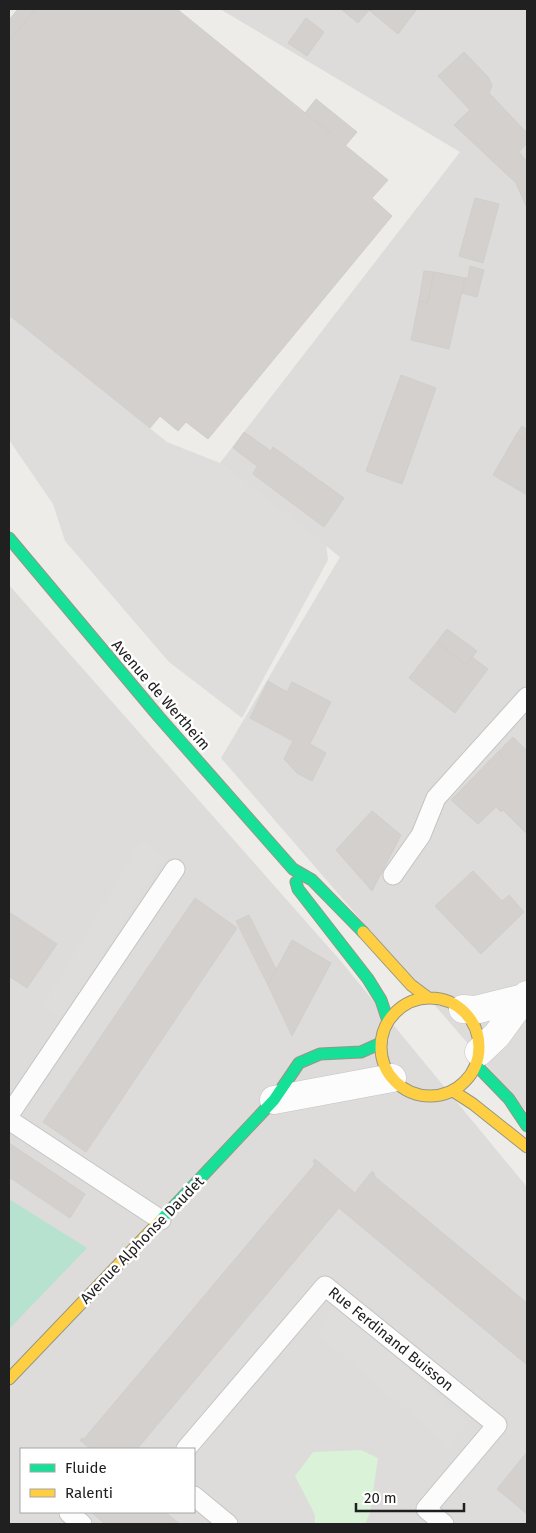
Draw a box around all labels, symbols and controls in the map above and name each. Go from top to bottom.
street label: Avenue de Wertheim [108,636,214,754]
street label: Avenue Alphonse Daudet [76,1172,208,1307]
street label: Rue Ferdinand Buisson [325,1283,457,1395]
legend [20,1448,195,1513]
text: Fluide [65,1459,107,1477]
scale bar [356,1480,464,1512]
text: Ralenti [65,1484,113,1502]
text: 20 m [364,1489,397,1507]

